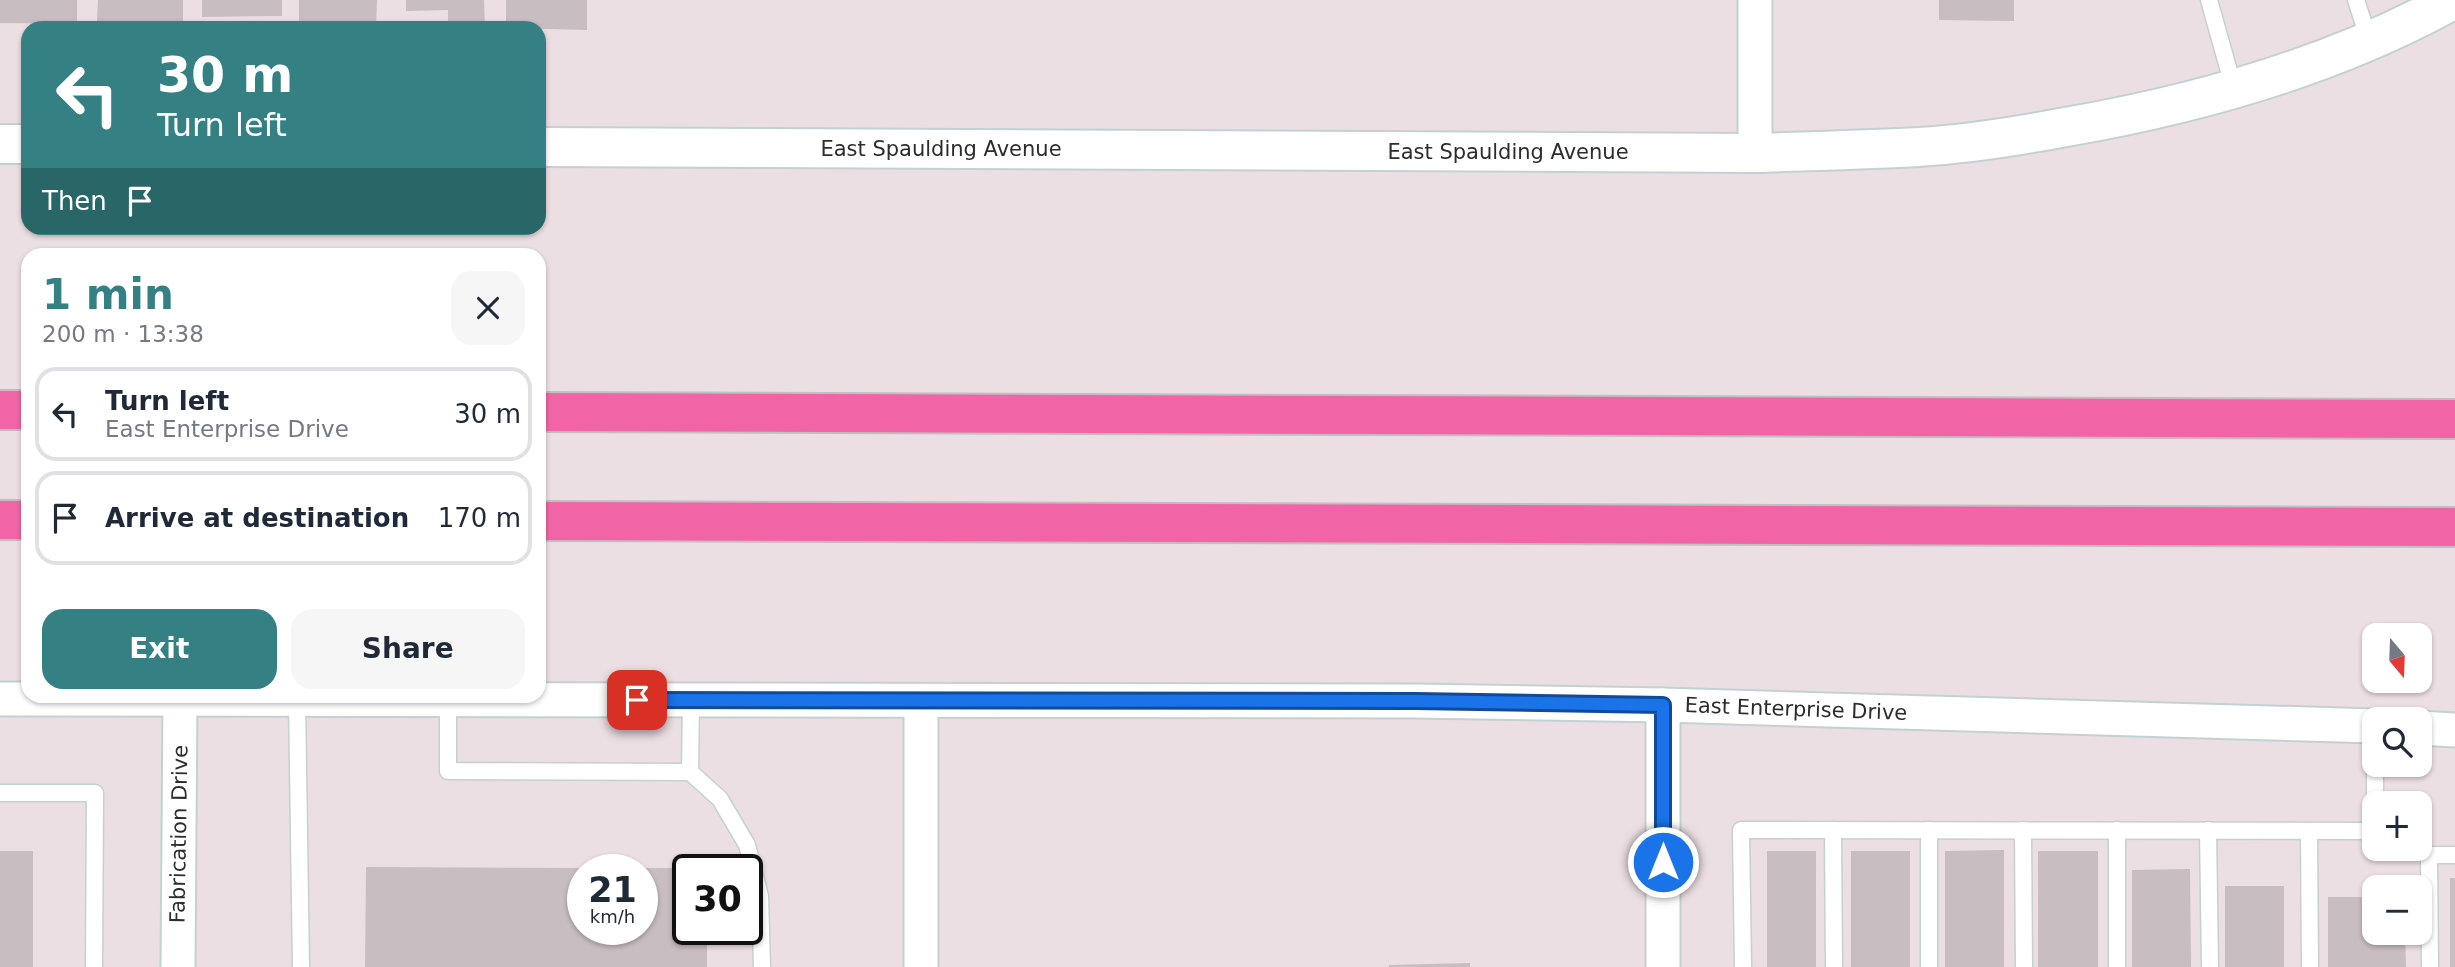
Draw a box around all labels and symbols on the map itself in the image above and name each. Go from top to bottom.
street label: East Spaulding Avenue [820,137,1062,161]
street label: East Spaulding Avenue [1387,140,1629,164]
north arrow [2362,623,2432,693]
pin [607,670,667,730]
street label: East Enterprise Drive [1684,693,1908,725]
street label: Fabrication Drive [165,745,193,923]
position arrow [1626,825,1700,899]
speed limit sign: 30 [672,854,763,945]

